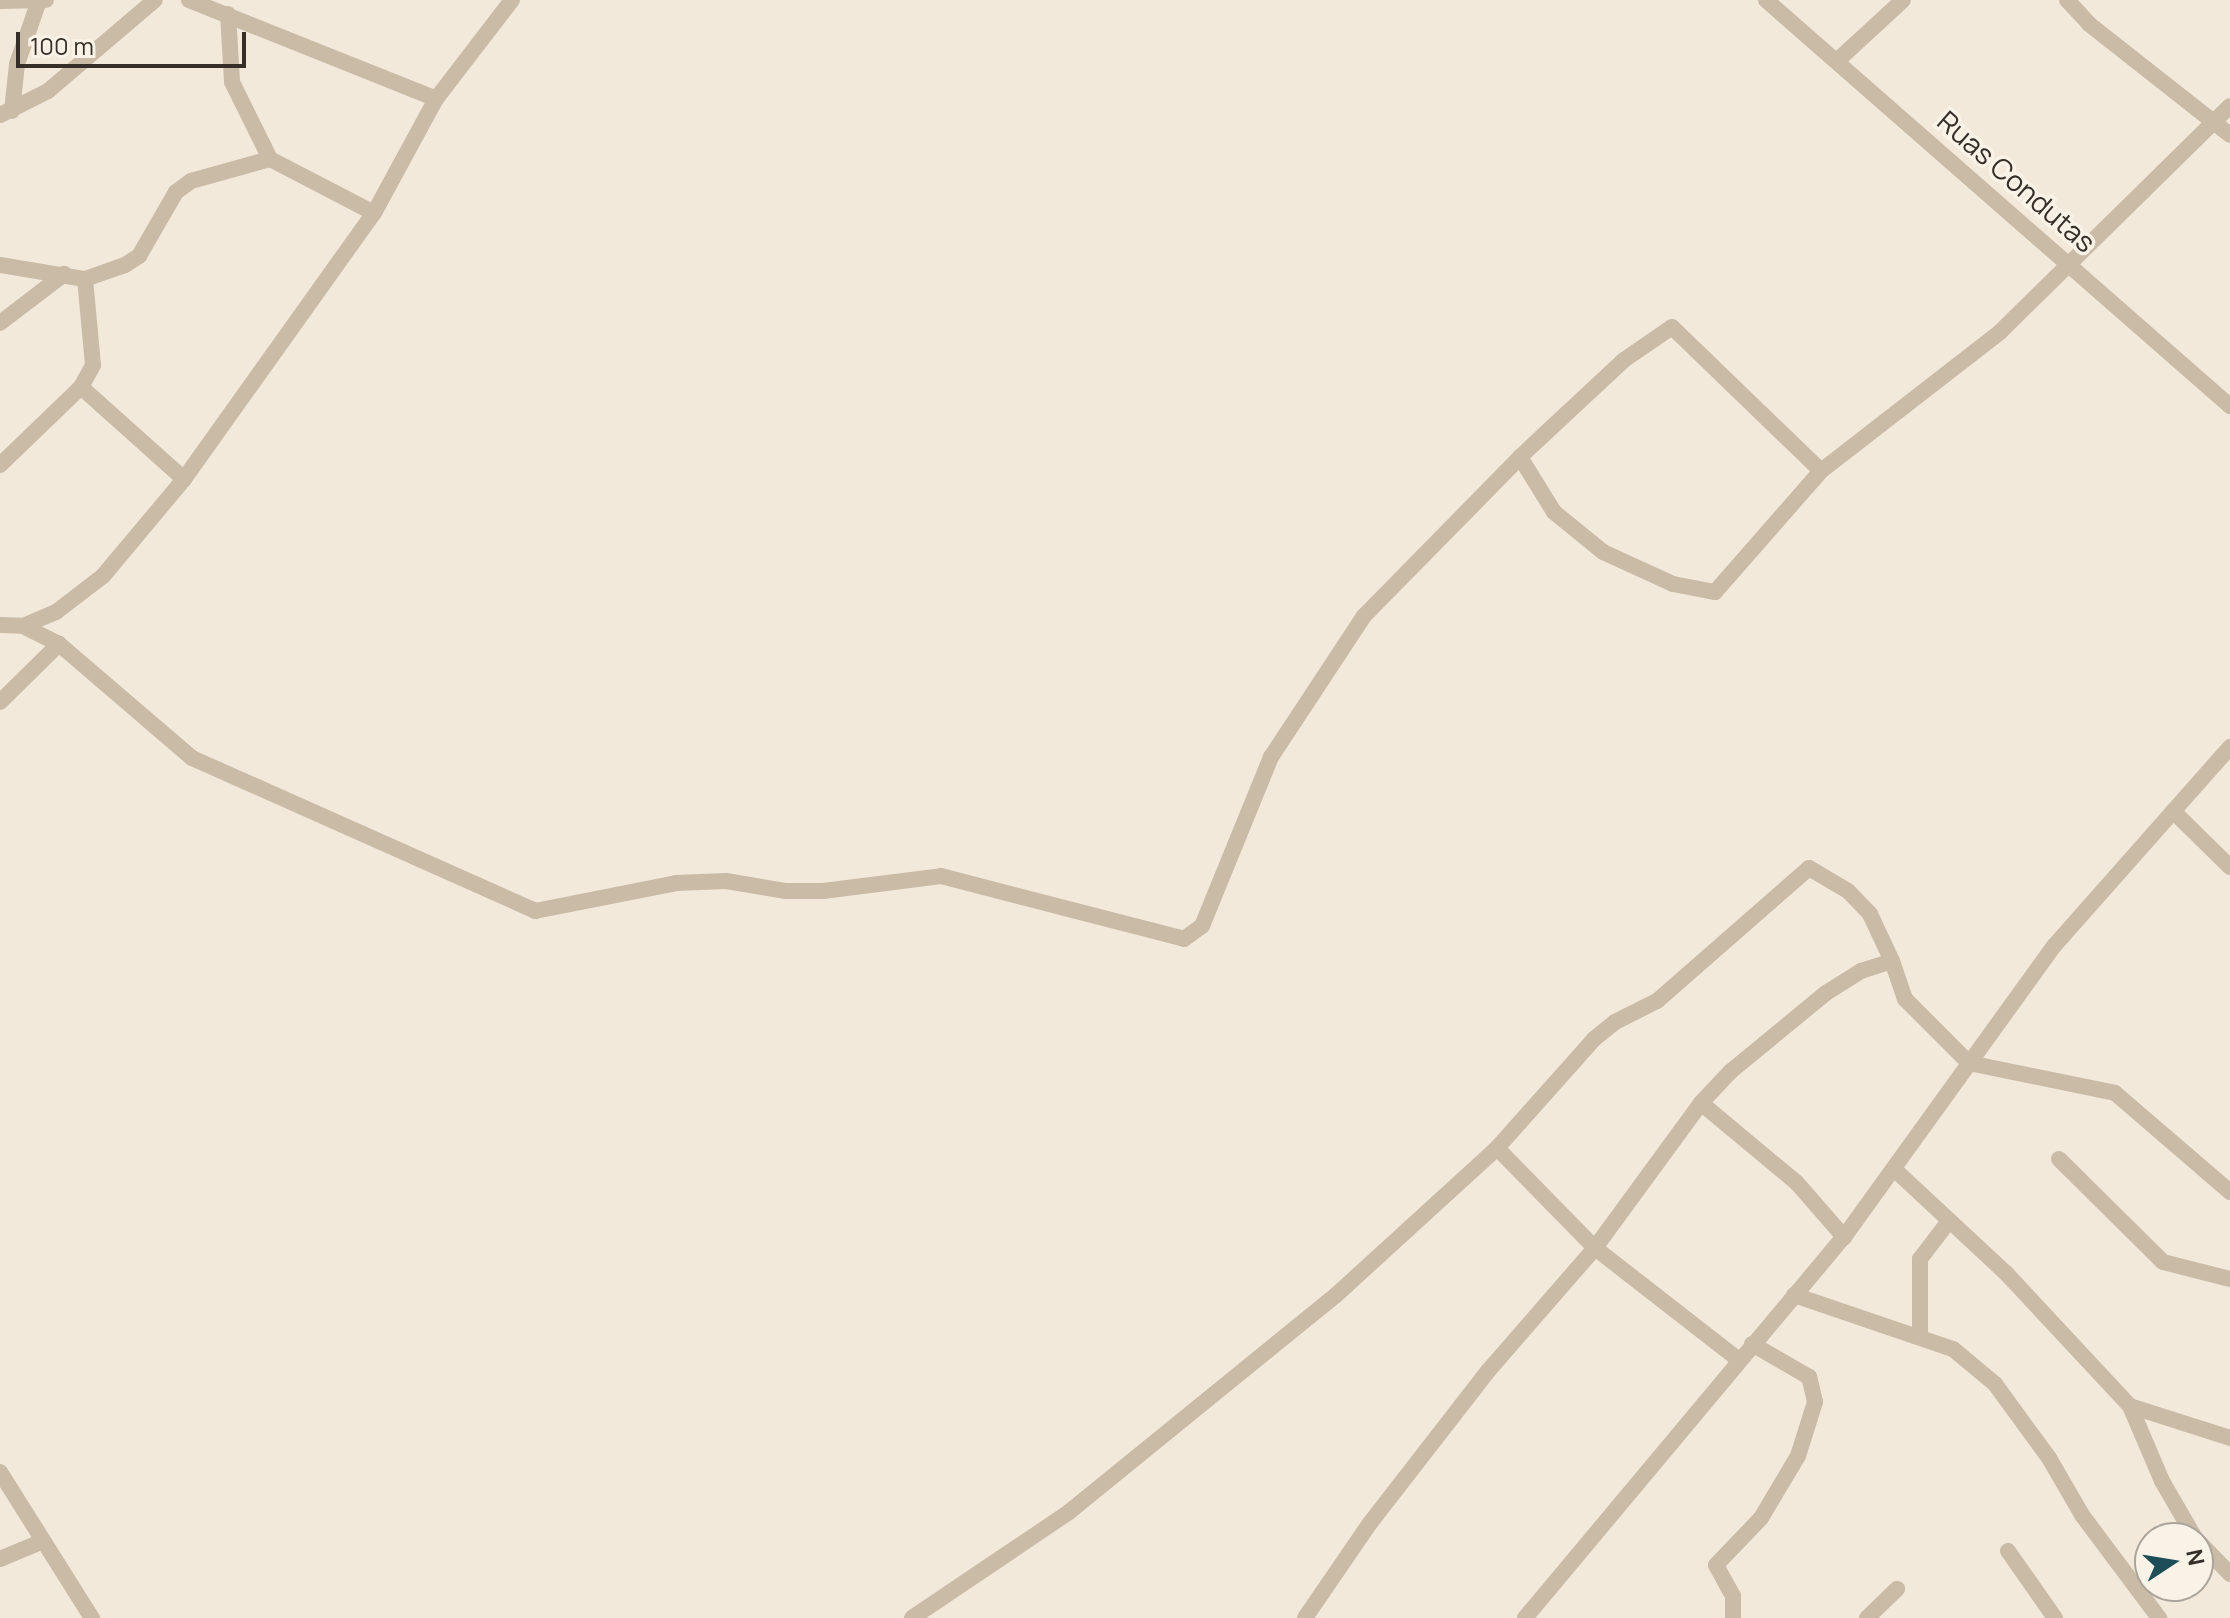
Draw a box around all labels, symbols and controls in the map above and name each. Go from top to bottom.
scale bar [20,16,250,66]
text: 100 m [30,29,94,62]
street label: Ruas Condutas [1931,103,2103,259]
north arrow [2134,1522,2214,1602]
text: N [2179,1547,2212,1568]

